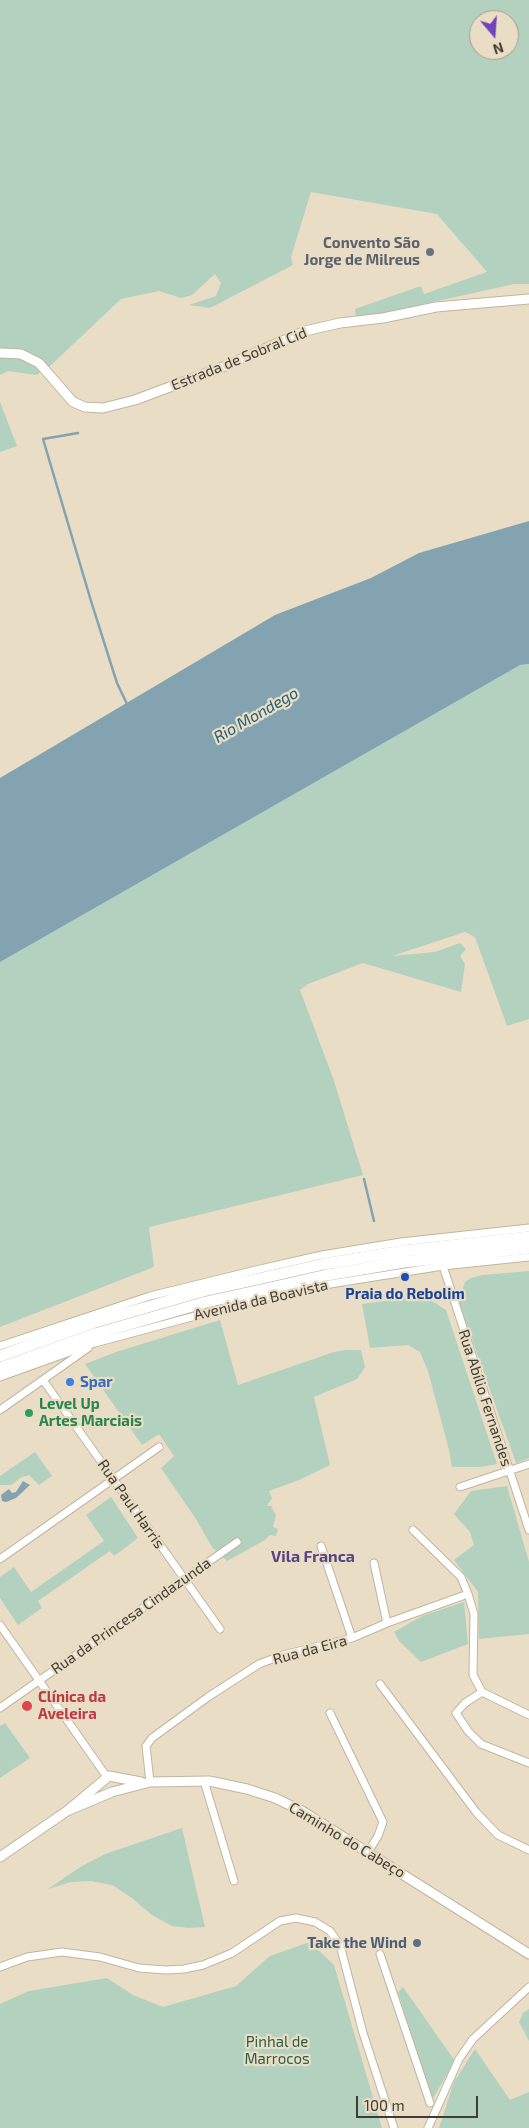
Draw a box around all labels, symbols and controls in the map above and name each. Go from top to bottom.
north arrow [469,10,519,60]
text: N [491,39,506,58]
place label: Convento São Jorge de Milreus [304,234,420,269]
marker: Convento São Jorge de Milreus [424,246,436,258]
street label: Estrada de Sobral Cid [169,324,309,394]
water label: Rio Mondego [210,683,302,747]
marker: Praia do Rebolim [399,1271,411,1283]
street label: Avenida da Boavista [192,1276,330,1324]
place label: Praia do Rebolim [345,1285,465,1303]
street label: Rua Abílio Fernandes [454,1327,516,1469]
place label: Spar [80,1373,113,1391]
marker: Spar [64,1376,76,1388]
place label: Level Up Artes Marciais [39,1395,142,1430]
marker: Level Up Artes Marciais [23,1407,35,1419]
street label: Rua Paul Harris [94,1456,168,1552]
district label: Vila Franca [271,1547,355,1567]
street label: Rua da Princesa Cindazunda [48,1554,214,1678]
street label: Rua da Eira [271,1631,349,1669]
place label: Clínica da Aveleira [38,1688,106,1723]
marker: Clínica da Aveleira [20,1699,34,1713]
street label: Caminho do Cabeço [286,1798,408,1882]
place label: Take the Wind [307,1934,407,1952]
marker: Take the Wind [411,1937,423,1949]
park label: Pinhal de Marrocos [244,2033,310,2068]
scale bar [359,2086,482,2118]
text: 100 m [364,2096,405,2114]

